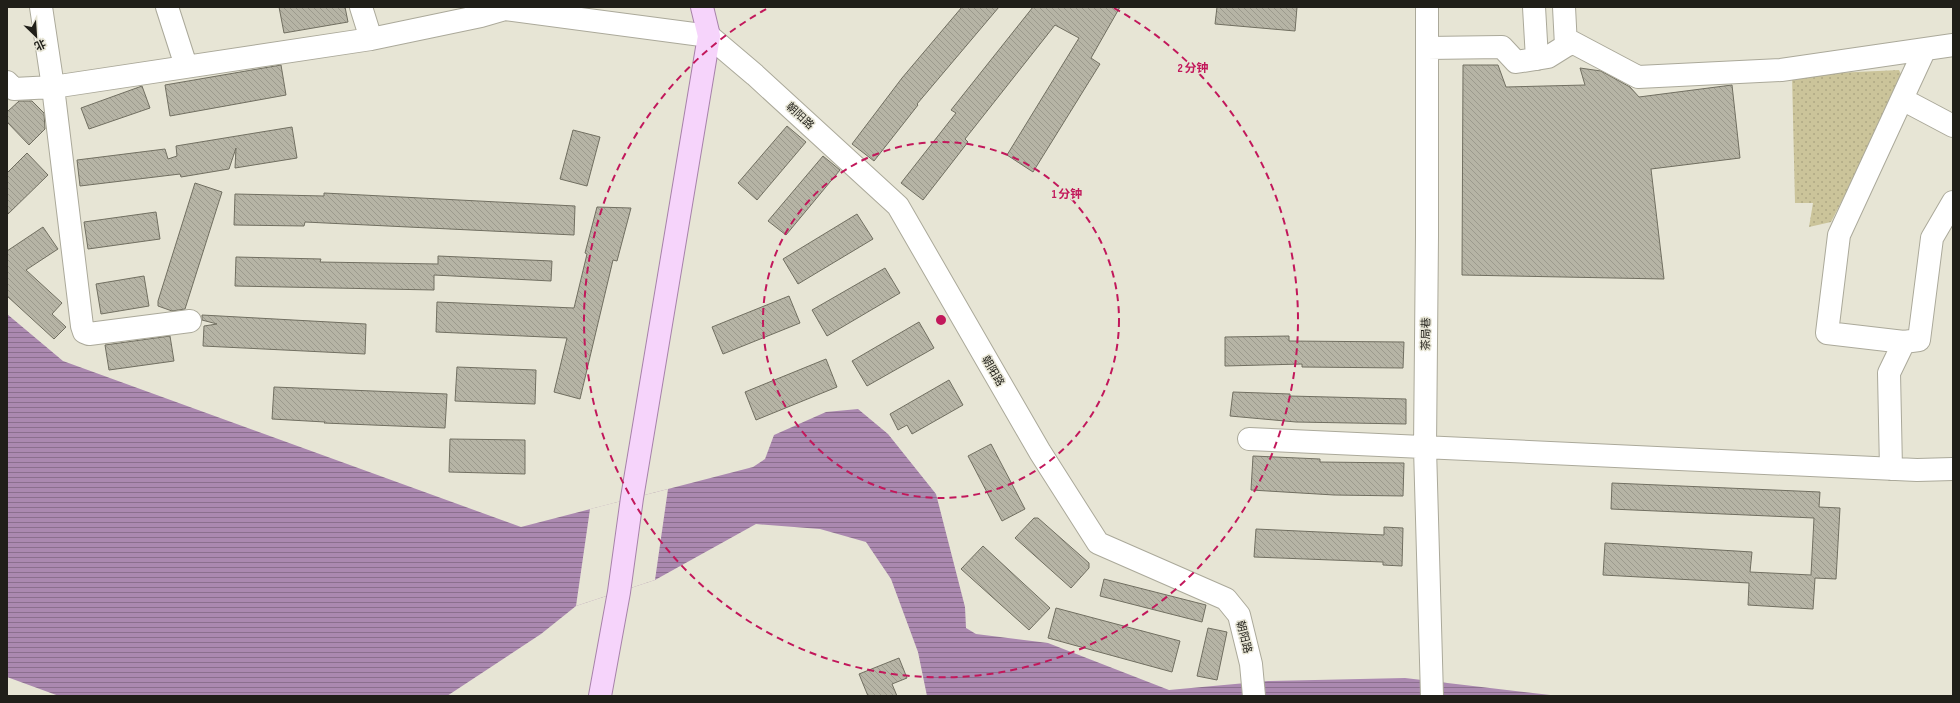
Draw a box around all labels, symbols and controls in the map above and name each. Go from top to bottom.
north arrow [16,16,56,56]
text: 北 [32,36,48,53]
text: 2 分钟 [1177,61,1209,76]
street label: 朝阳路 [783,100,817,132]
text: 1 分钟 [1052,187,1082,202]
centre of rings [934,313,948,327]
street label: 茶局巷 [1419,317,1433,351]
street label: 朝阳路 [979,353,1007,389]
street label: 朝阳路 [1234,619,1254,655]

